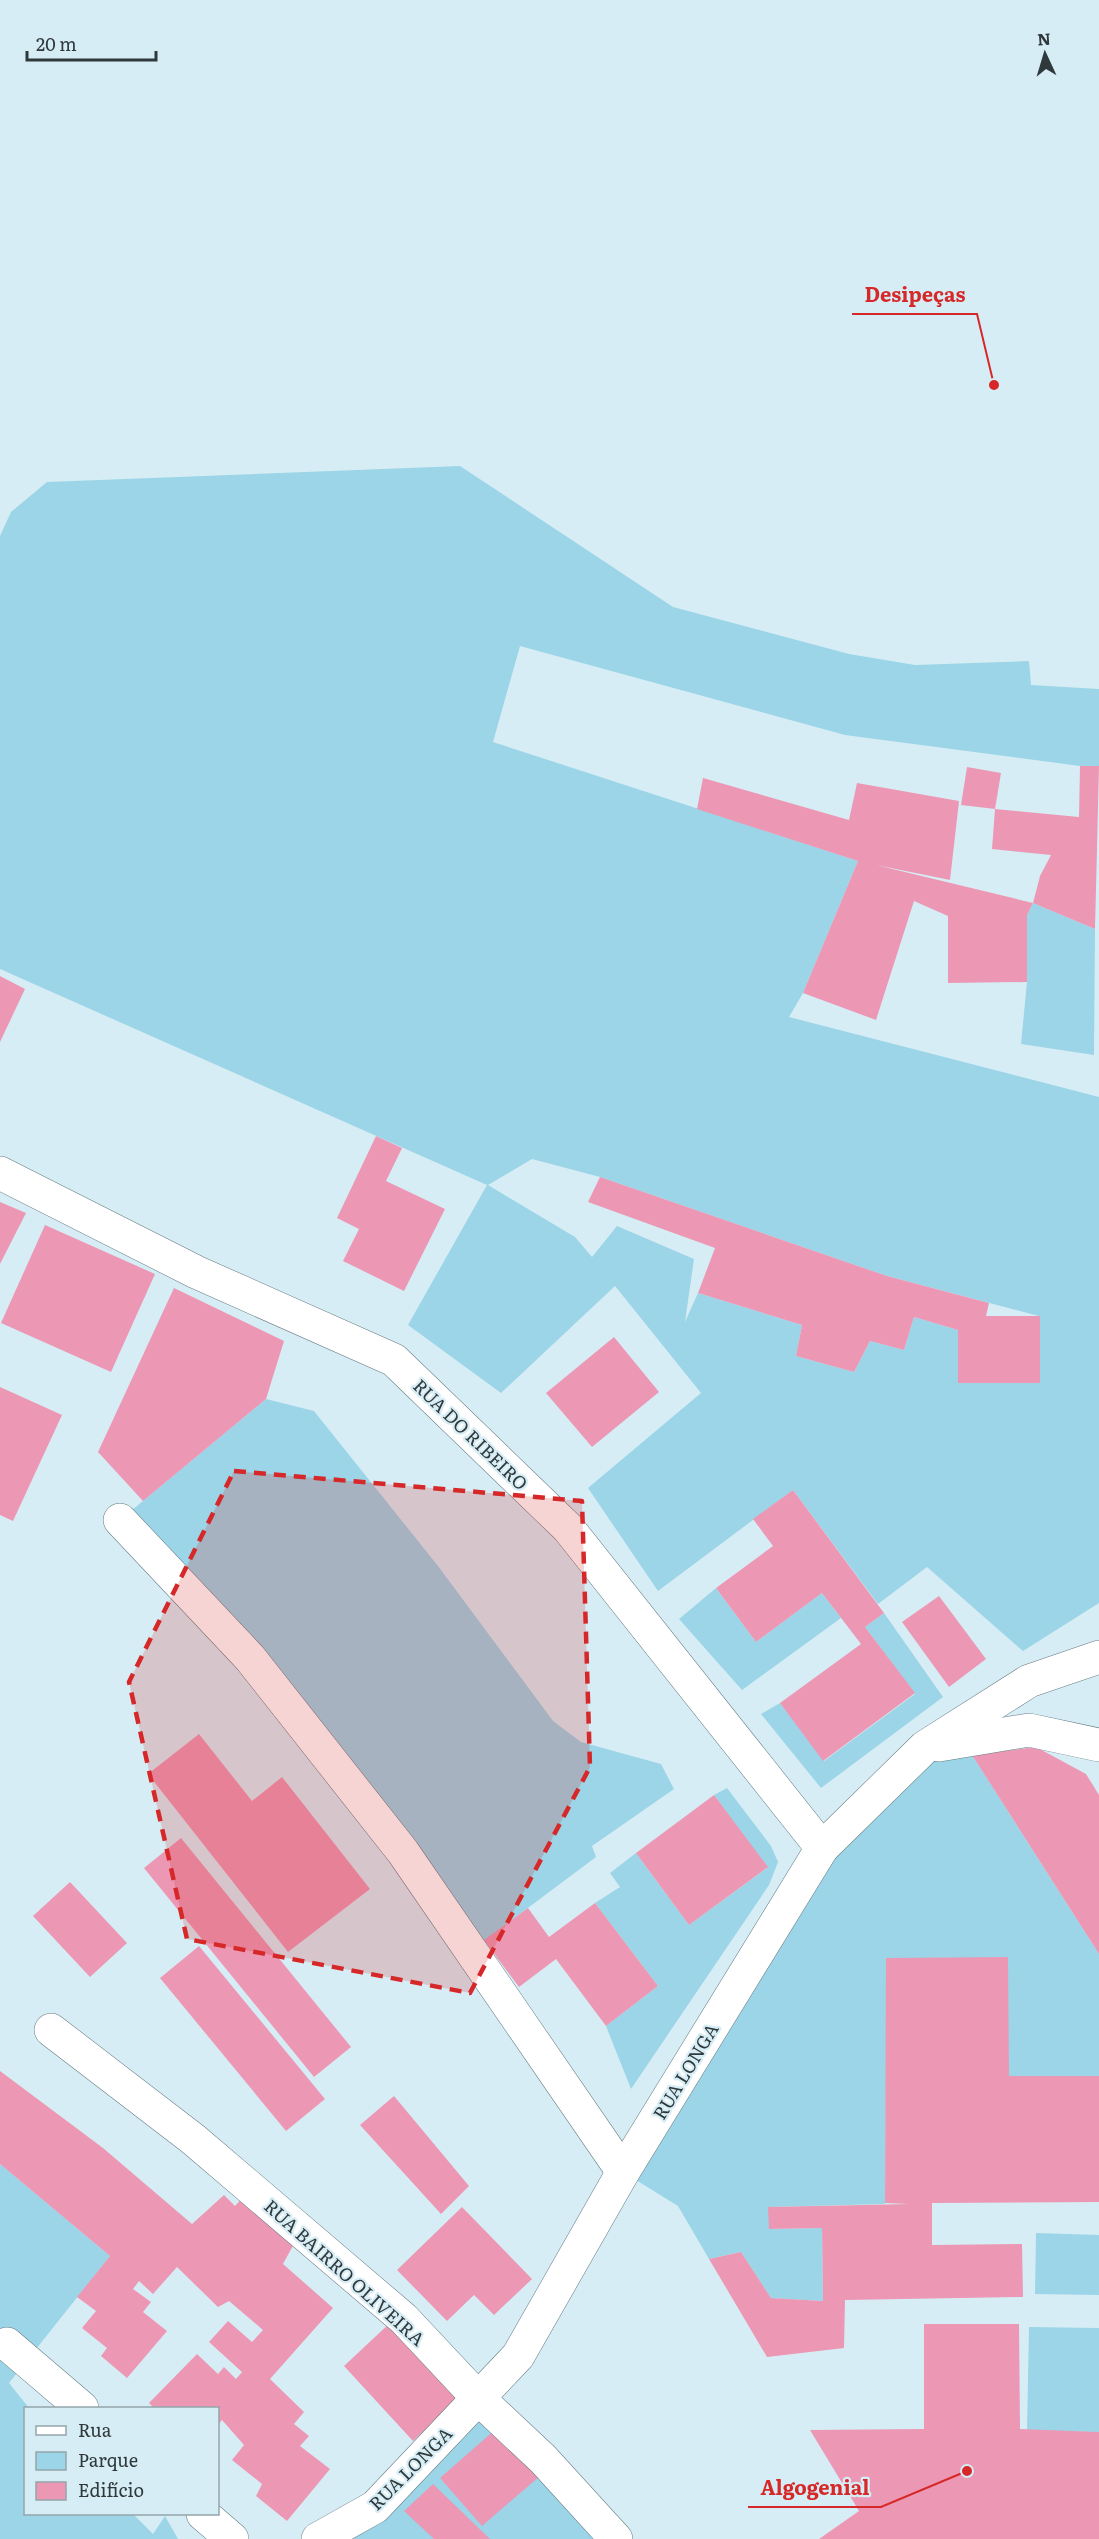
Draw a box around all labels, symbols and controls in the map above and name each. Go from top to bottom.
scale bar [27,24,156,62]
north arrow [1015,24,1075,84]
text: N [1036,26,1051,50]
text: 20 m [36,30,77,57]
callout: Desipeças [852,276,977,314]
text: Desipeças [865,278,965,308]
street label: RUA DO RIBEIRO [408,1372,534,1496]
street label: RUA LONGA [645,2018,725,2124]
street label: RUA BAIRRO OLIVEIRA [259,2192,431,2352]
legend [24,2407,219,2515]
text: Rua [78,2416,112,2443]
street label: RUA LONGA [362,2420,458,2516]
text: Parque [78,2446,138,2473]
callout: Algogenial [748,2469,881,2507]
text: Algogenial [760,2471,870,2501]
text: Edifício [78,2476,144,2503]

